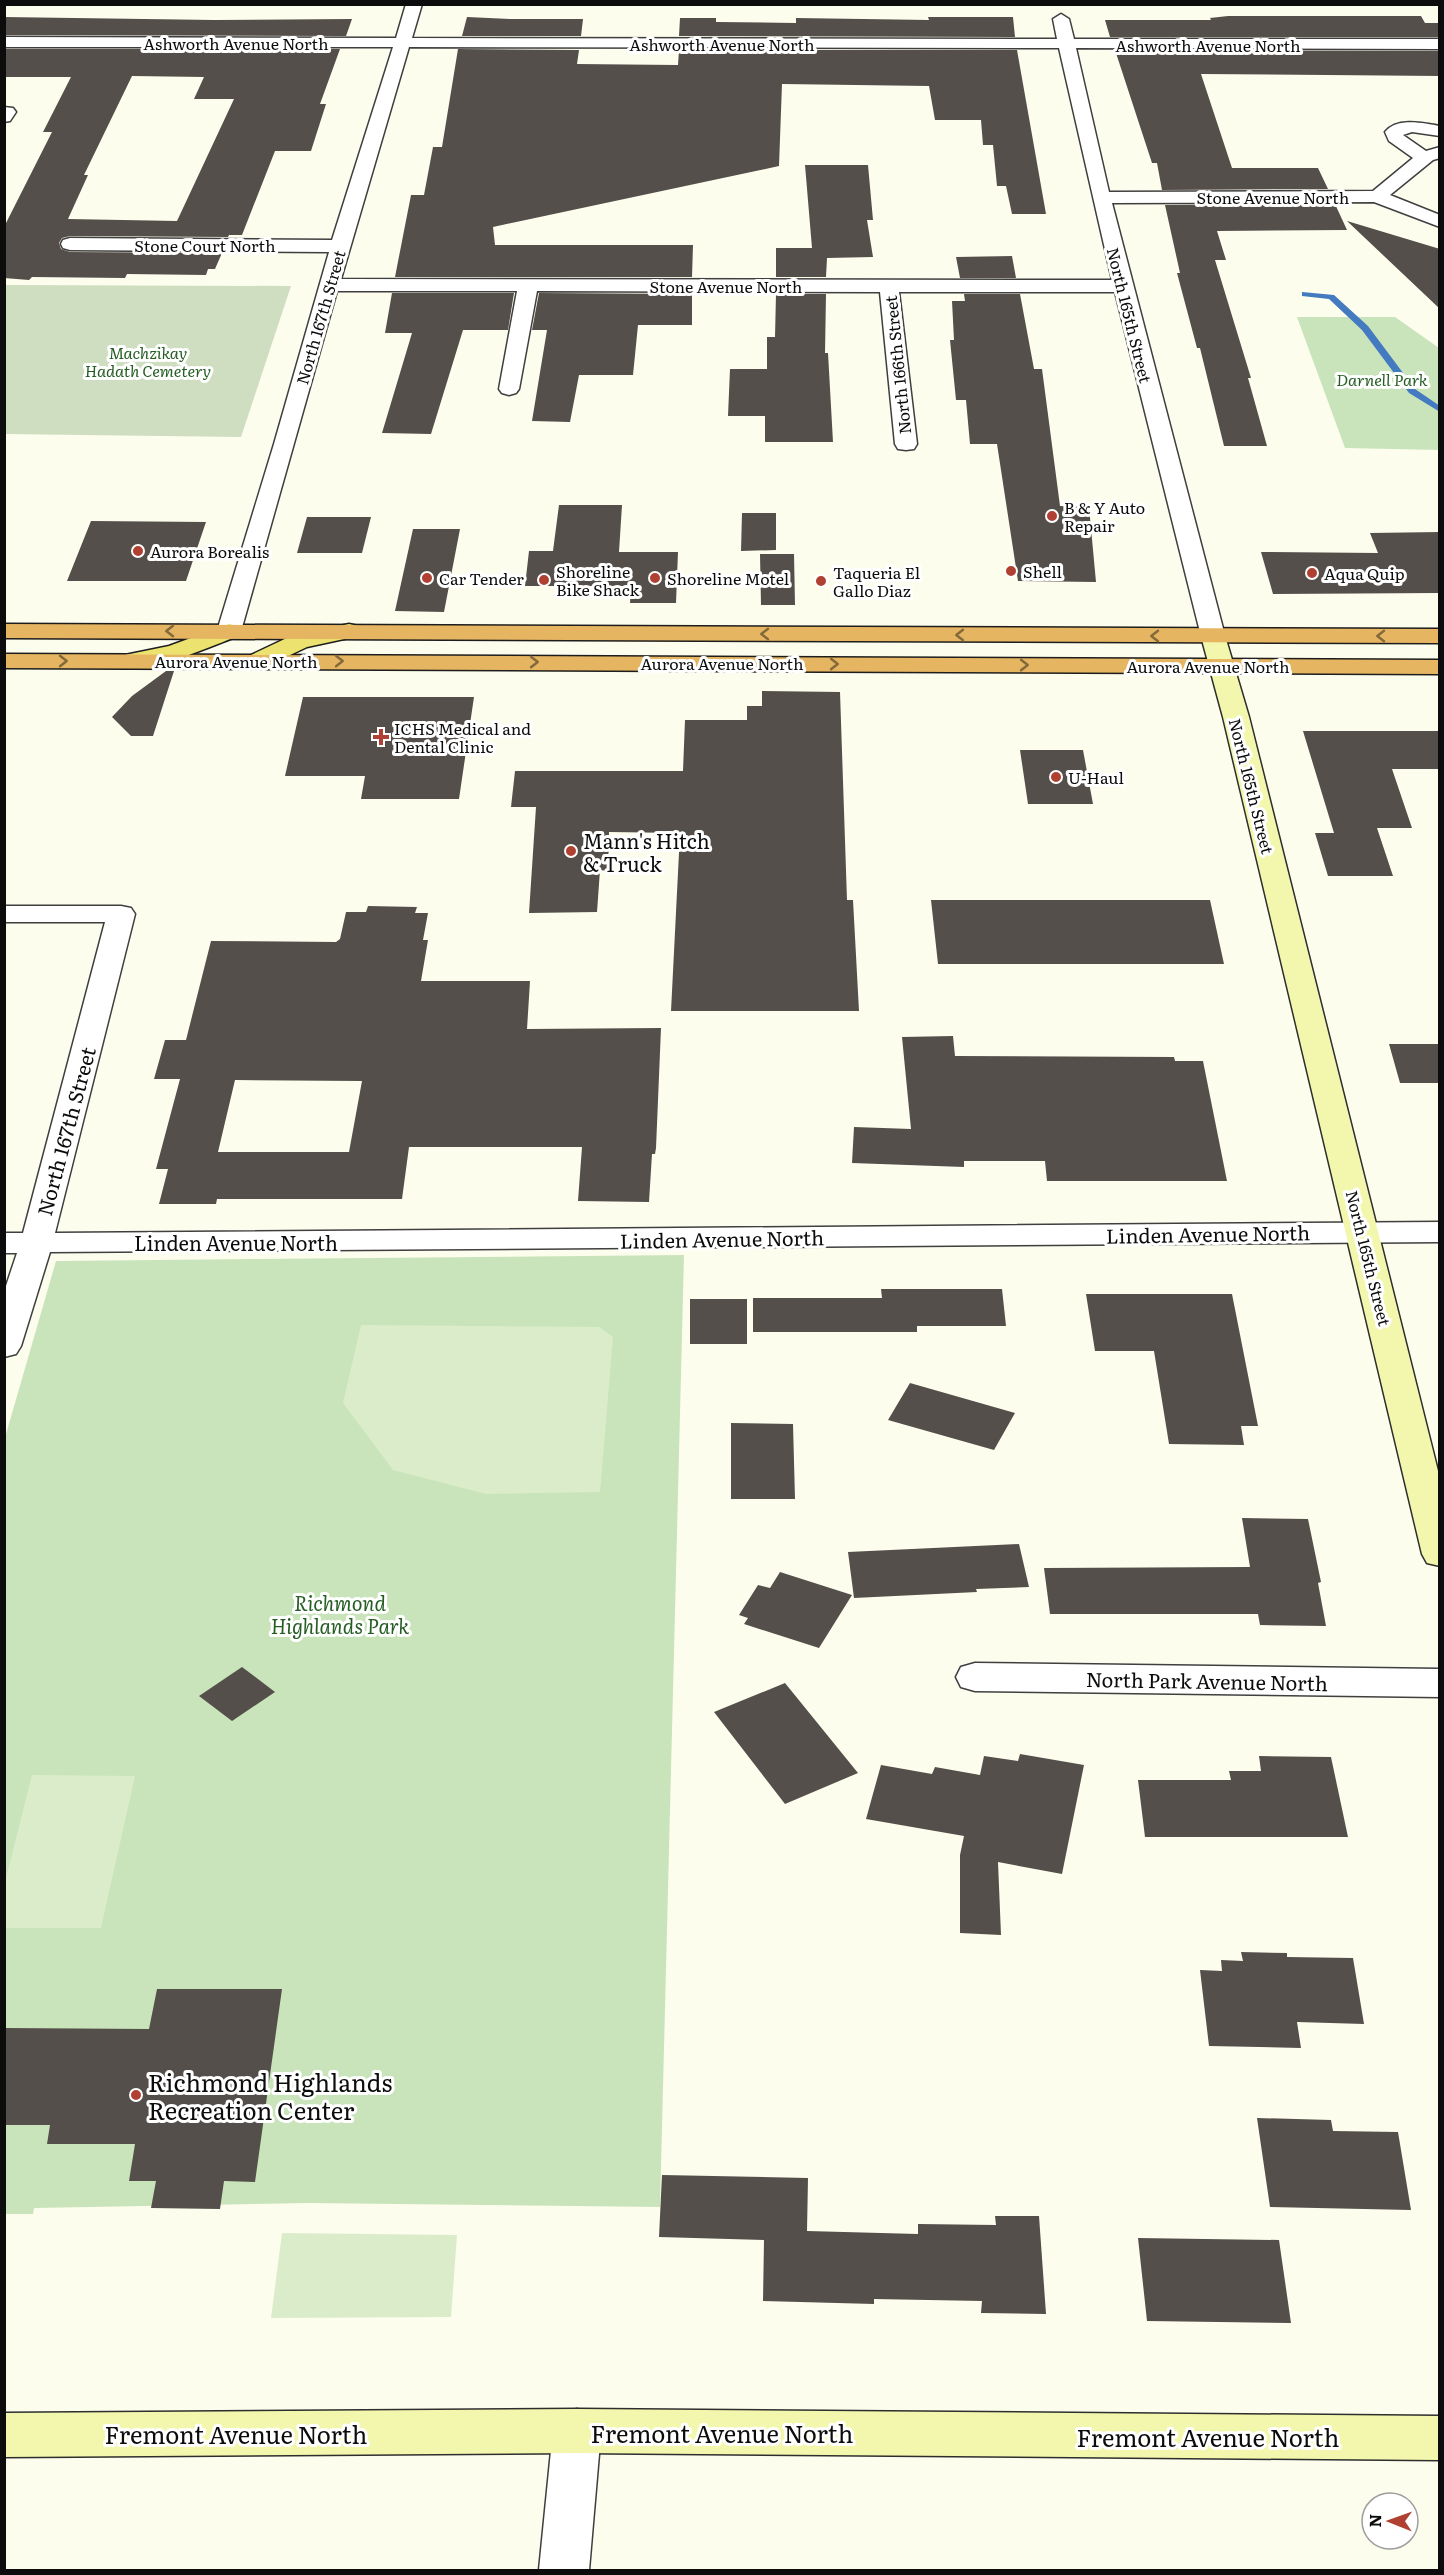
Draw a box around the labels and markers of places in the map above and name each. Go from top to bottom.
place label: B & Y Auto Repair [1064,495,1145,537]
marker: B & Y Auto Repair [1045,509,1059,523]
place label: Aurora Borealis [150,539,269,563]
marker: Aurora Borealis [131,544,145,558]
place label: Shoreline Bike Shack [556,559,640,601]
place label: Shell [1023,559,1062,583]
place label: Taqueria El Gallo Diaz [833,560,920,602]
place label: Aqua Quip [1324,561,1405,585]
marker: Shell [1004,564,1018,578]
place label: Car Tender [439,566,524,590]
place label: Shoreline Motel [667,566,789,590]
marker: Aqua Quip [1305,566,1319,580]
marker: Car Tender [420,571,434,585]
marker: Shoreline Motel [648,571,662,585]
marker: Shoreline Bike Shack [537,573,551,587]
marker: Taqueria El Gallo Diaz [814,574,828,588]
place label: ICHS Medical and Dental Clinic [394,716,531,758]
marker: ICHS Medical and Dental Clinic [372,728,390,746]
place label: U-Haul [1068,765,1124,789]
marker: U-Haul [1049,770,1063,784]
place label: Mann's Hitch & Truck [583,825,710,878]
marker: Mann's Hitch & Truck [564,844,578,858]
place label: Richmond Highlands Recreation Center [148,2064,392,2127]
marker: Richmond Highlands Recreation Center [129,2088,143,2102]

